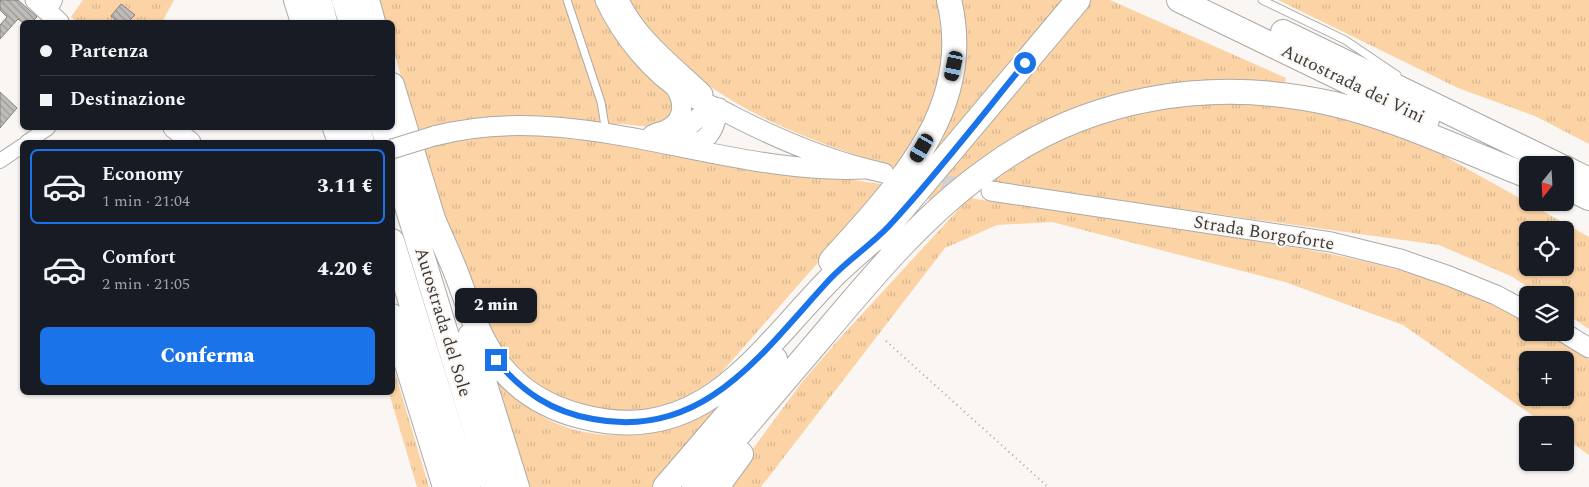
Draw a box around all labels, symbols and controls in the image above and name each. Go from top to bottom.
text: Partenza [70,37,148,66]
street label: Autostrada dei Vini [1277,37,1429,131]
car [943,50,964,82]
route start [1014,52,1036,74]
text: Destinazione [70,85,186,114]
car [908,131,935,165]
north arrow [1519,156,1574,211]
map controls [1519,156,1574,471]
text: Economy [102,160,183,189]
icon: car [42,164,87,209]
text: 3.11 € [317,172,373,201]
text: 1 min · 21:04 [102,189,190,213]
street label: Strada Borgoforte [1192,209,1336,257]
button: locate [1519,221,1574,276]
text: Comfort [102,243,176,272]
street label: Autostrada del Sole [407,244,479,400]
icon: car [42,247,87,292]
text: 4.20 € [317,255,373,284]
text: 2 min · 21:05 [102,272,190,296]
button: layers [1519,286,1574,341]
callout: 2 min [455,288,537,322]
text: 2 min [474,293,518,317]
button: Conferma [40,327,375,385]
route end [485,349,507,371]
button: + [1519,351,1574,406]
button: − [1519,416,1574,471]

